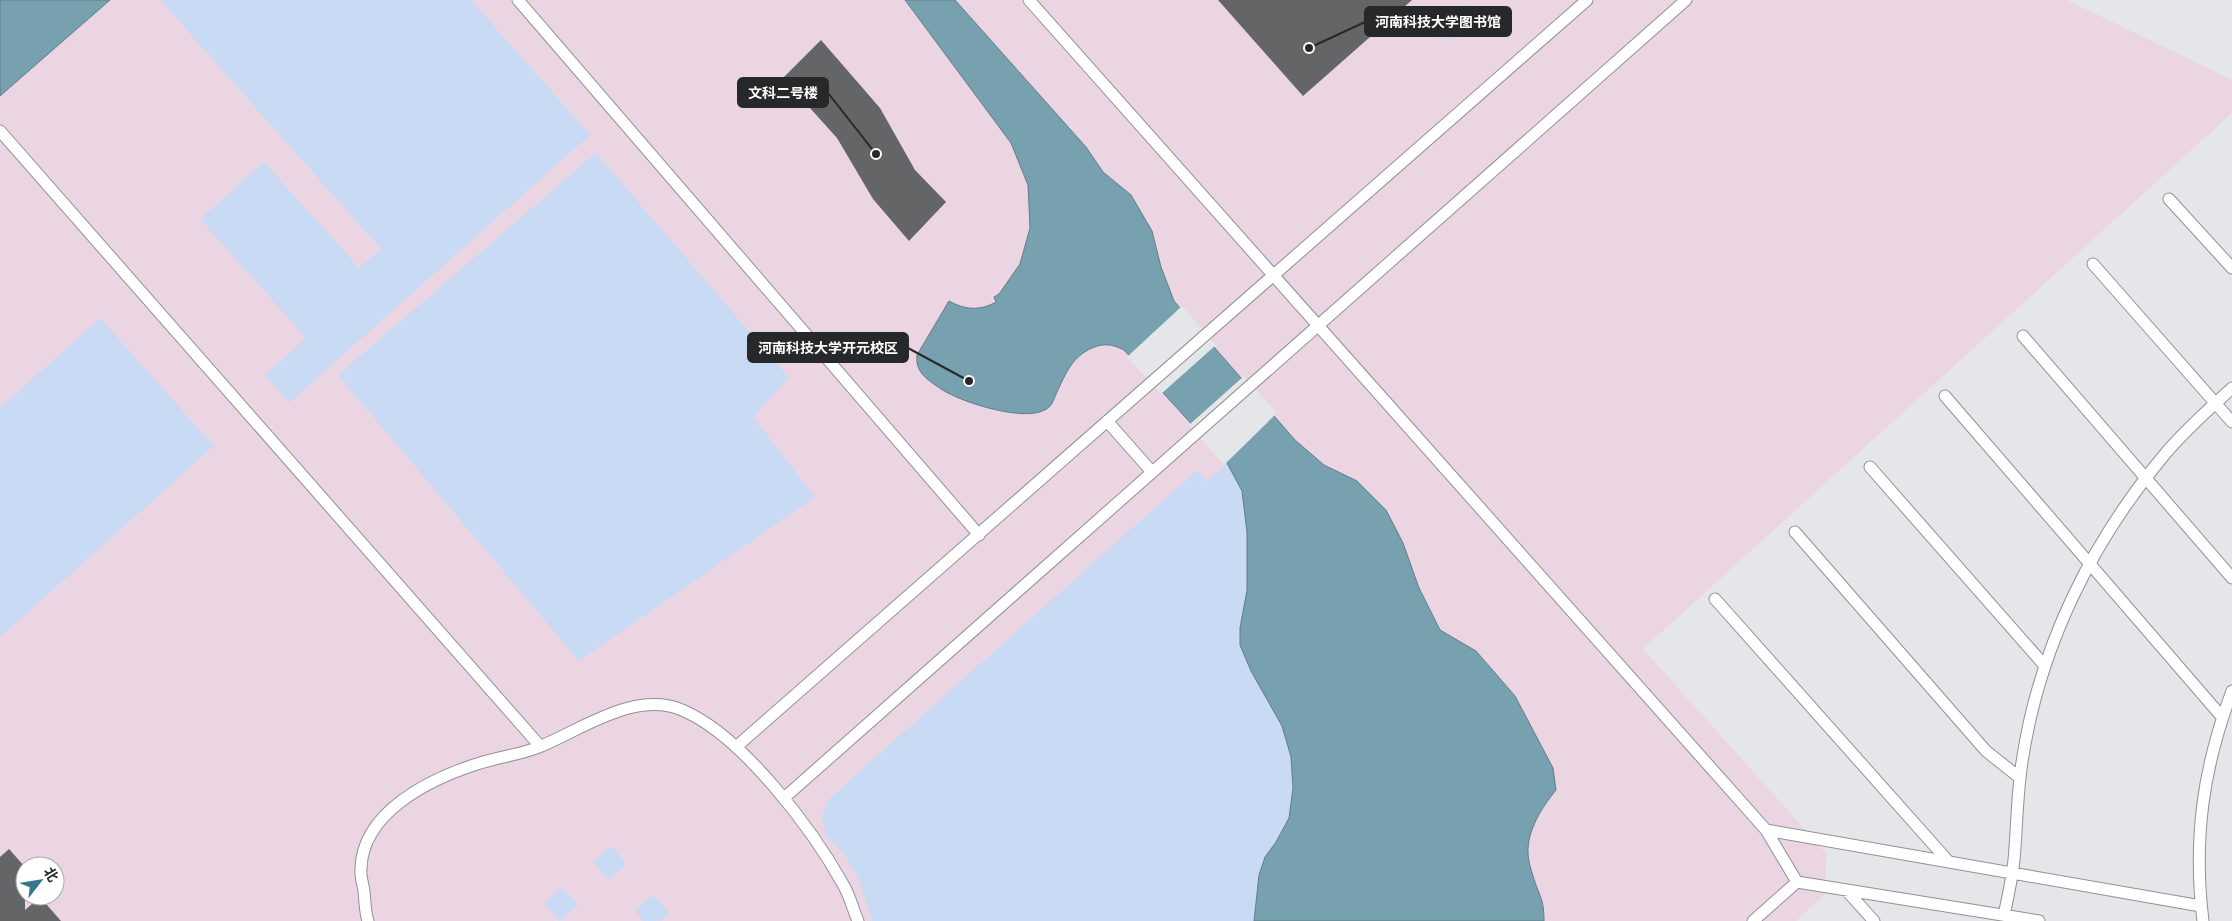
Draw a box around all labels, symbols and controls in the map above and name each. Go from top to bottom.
callout: 河南科技大学图书馆 [1365,7,1511,36]
text: 河南科技大学图书馆 [1375,14,1501,30]
callout: 文科二号楼 [738,78,828,107]
text: 文科二号楼 [748,85,818,101]
callout: 河南科技大学开元校区 [748,333,908,362]
text: 河南科技大学开元校区 [758,340,898,356]
north arrow [15,856,65,906]
text: 北 [41,864,62,884]

